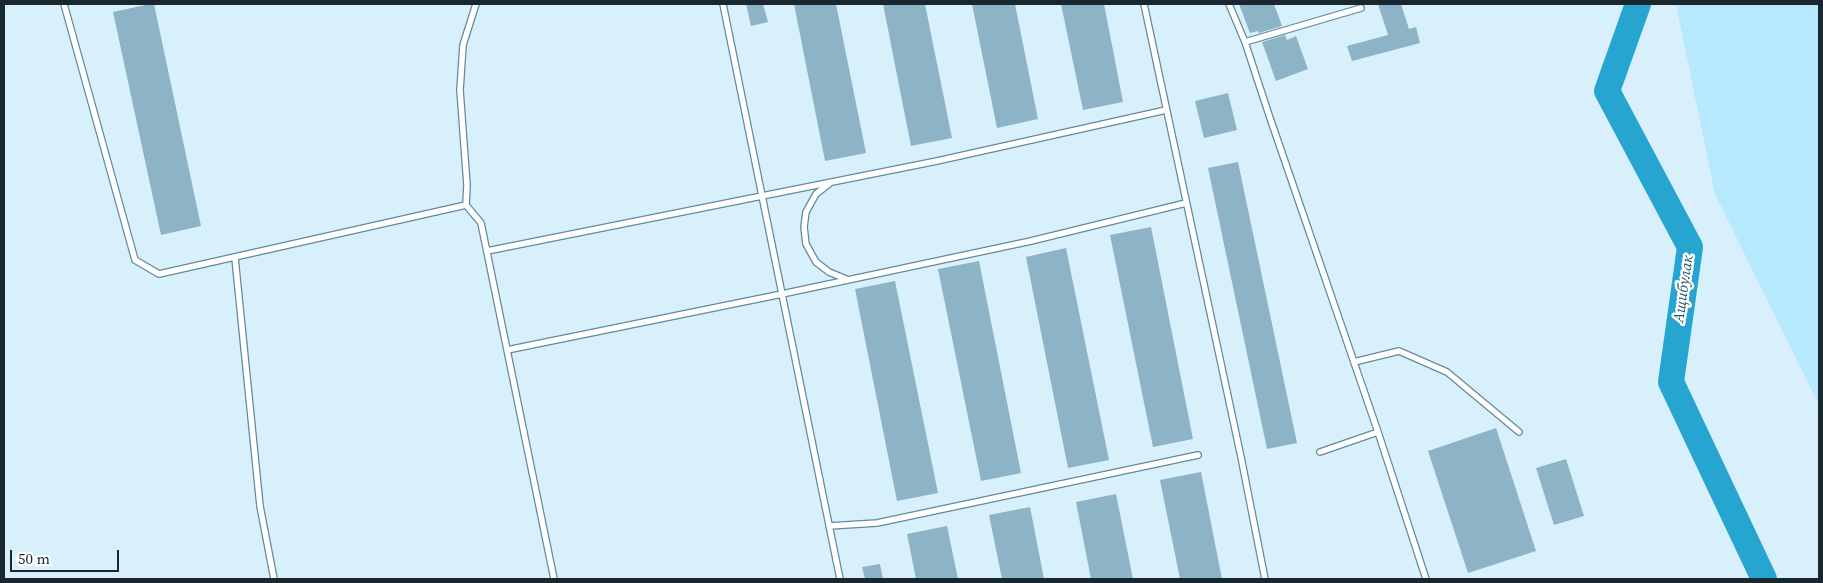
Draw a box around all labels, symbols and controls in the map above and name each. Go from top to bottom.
water label: Ащибулак [1670,254,1698,324]
scale bar [12,540,121,572]
text: 50 m [18,548,50,569]

